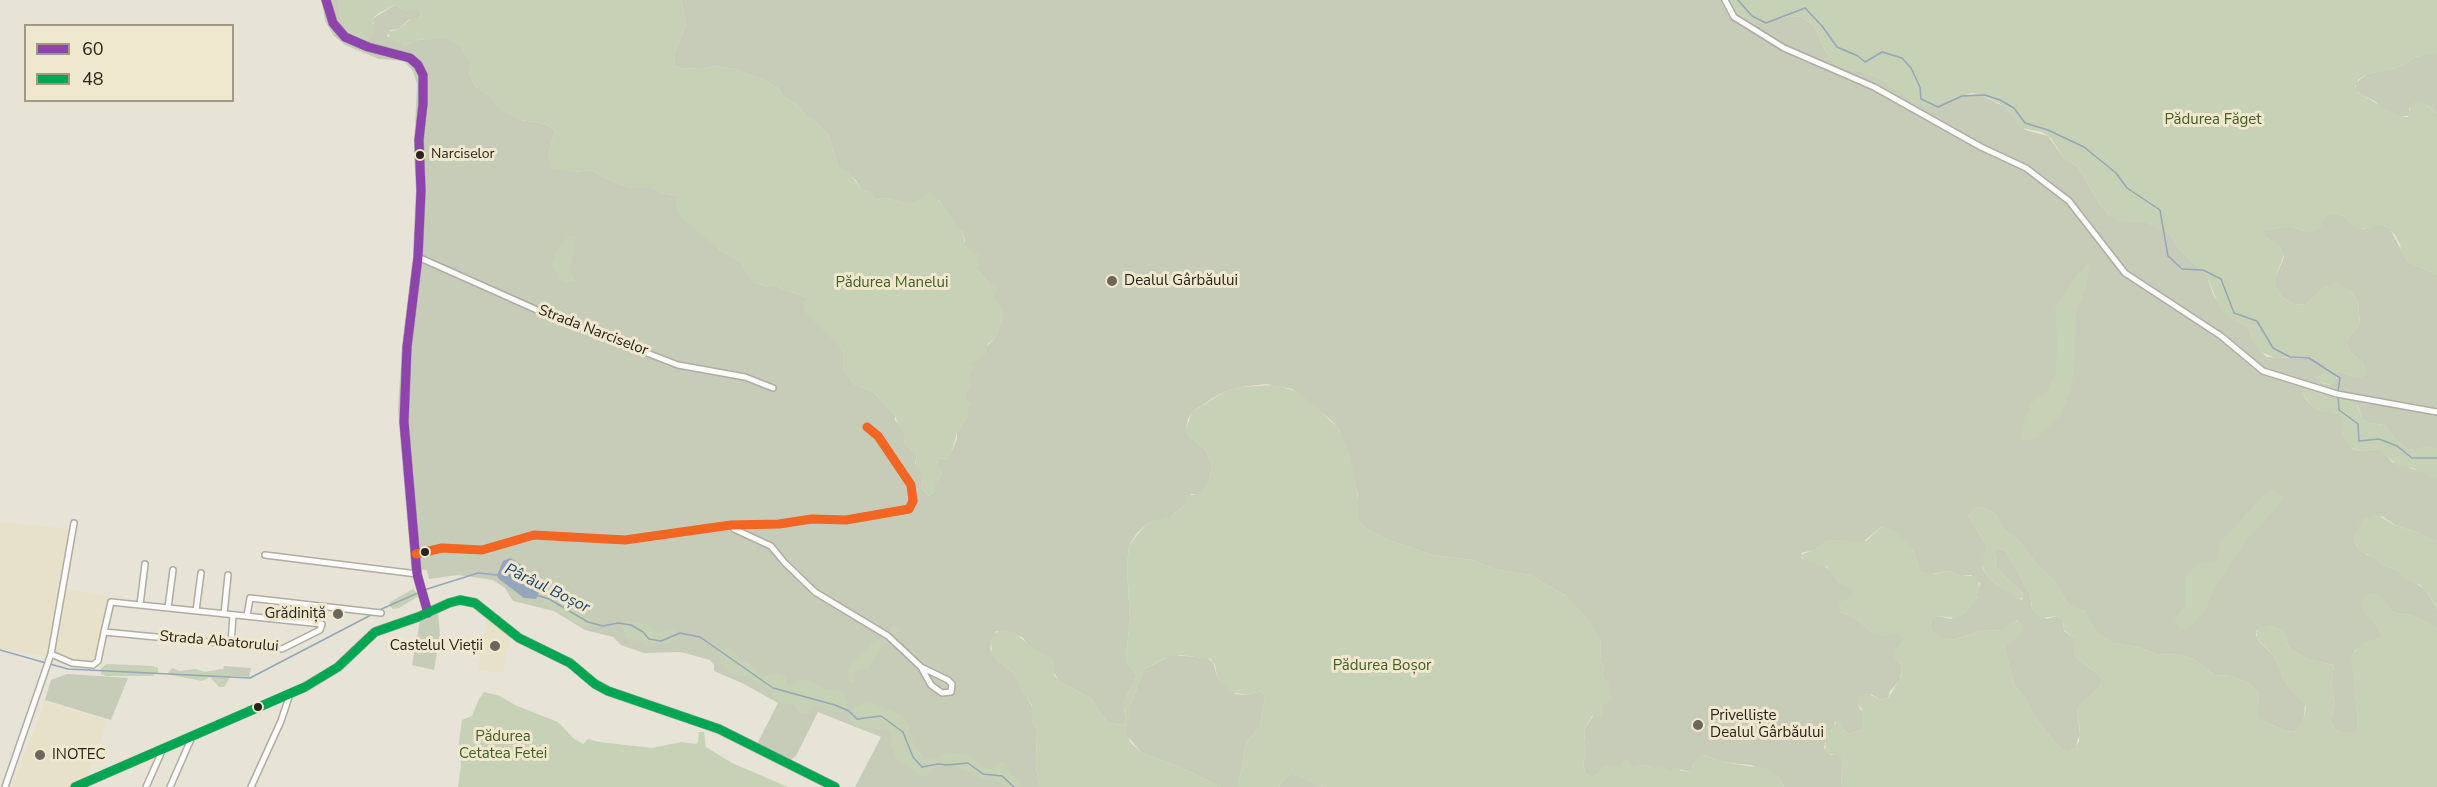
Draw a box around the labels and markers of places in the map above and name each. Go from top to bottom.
place label: Narciselor [431,147,494,163]
marker: Narciselor [414,149,426,161]
place label: Dealul Gârbăului [1124,272,1238,290]
marker: Dealul Gârbăului [1105,274,1119,288]
unlabelled marker [419,546,431,558]
place label: Grădiniță [264,605,326,623]
marker: Grădiniță [331,607,345,621]
place label: Castelul Vieții [390,637,483,655]
marker: Castelul Vieții [488,639,502,653]
unlabelled marker [252,701,264,713]
place label: Privelliște Dealul Gârbăului [1710,707,1824,742]
marker: Privelliște Dealul Gârbăului [1691,718,1705,732]
place label: INOTEC [52,746,106,764]
marker: INOTEC [33,748,47,762]

